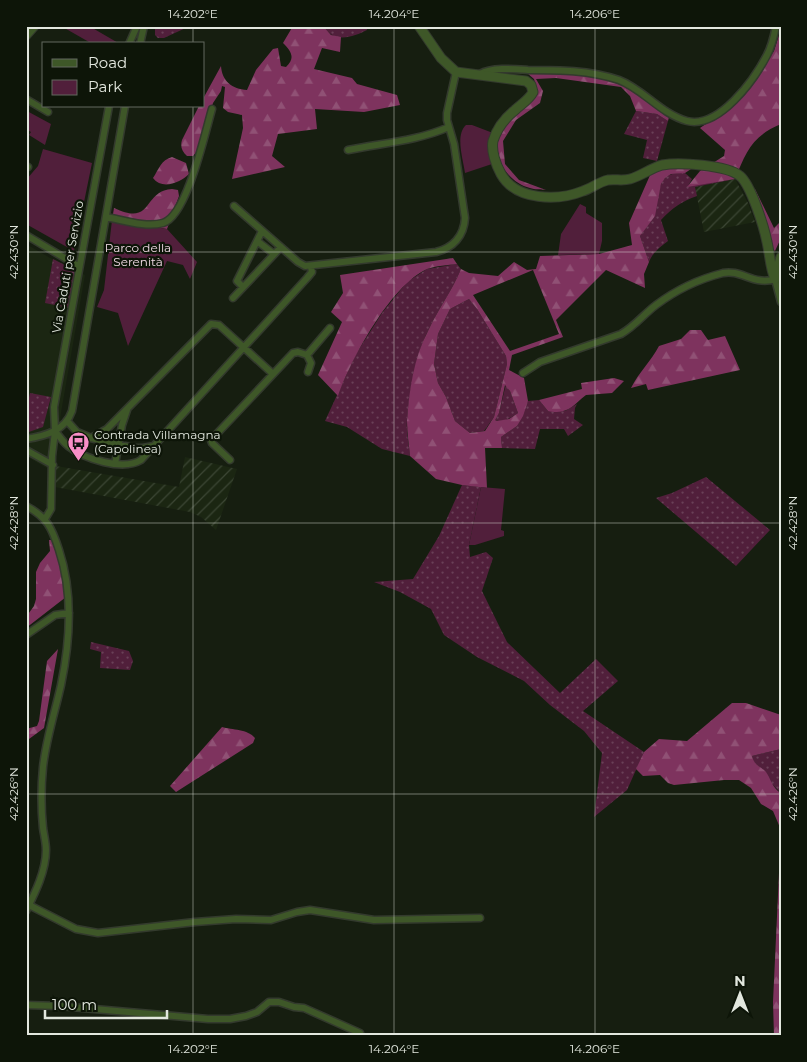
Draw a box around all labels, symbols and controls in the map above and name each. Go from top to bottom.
text: 14.202°E [168,6,218,21]
text: 14.204°E [369,6,419,21]
text: 14.206°E [570,6,620,21]
legend [42,42,205,108]
text: Road [88,53,127,72]
text: Park [88,77,122,96]
street label: Via Caduti per Servizio [48,200,87,334]
text: 42.430°N [6,225,21,279]
text: 42.430°N [785,225,800,279]
park label: Parco della Serenità [105,240,171,269]
place label: Contrada Villamagna (Capolinea) [94,427,221,456]
bus stop icon: Contrada Villamagna (Capolinea) [66,430,90,461]
text: 42.428°N [6,496,21,550]
text: 42.428°N [785,496,800,550]
text: 42.426°N [6,767,21,821]
text: 42.426°N [785,767,800,821]
north arrow [714,970,764,1020]
text: N [734,972,746,990]
scale bar [45,987,168,1019]
text: 100 m [52,995,97,1014]
text: 14.202°E [168,1041,218,1056]
text: 14.204°E [369,1041,419,1056]
text: 14.206°E [570,1041,620,1056]

